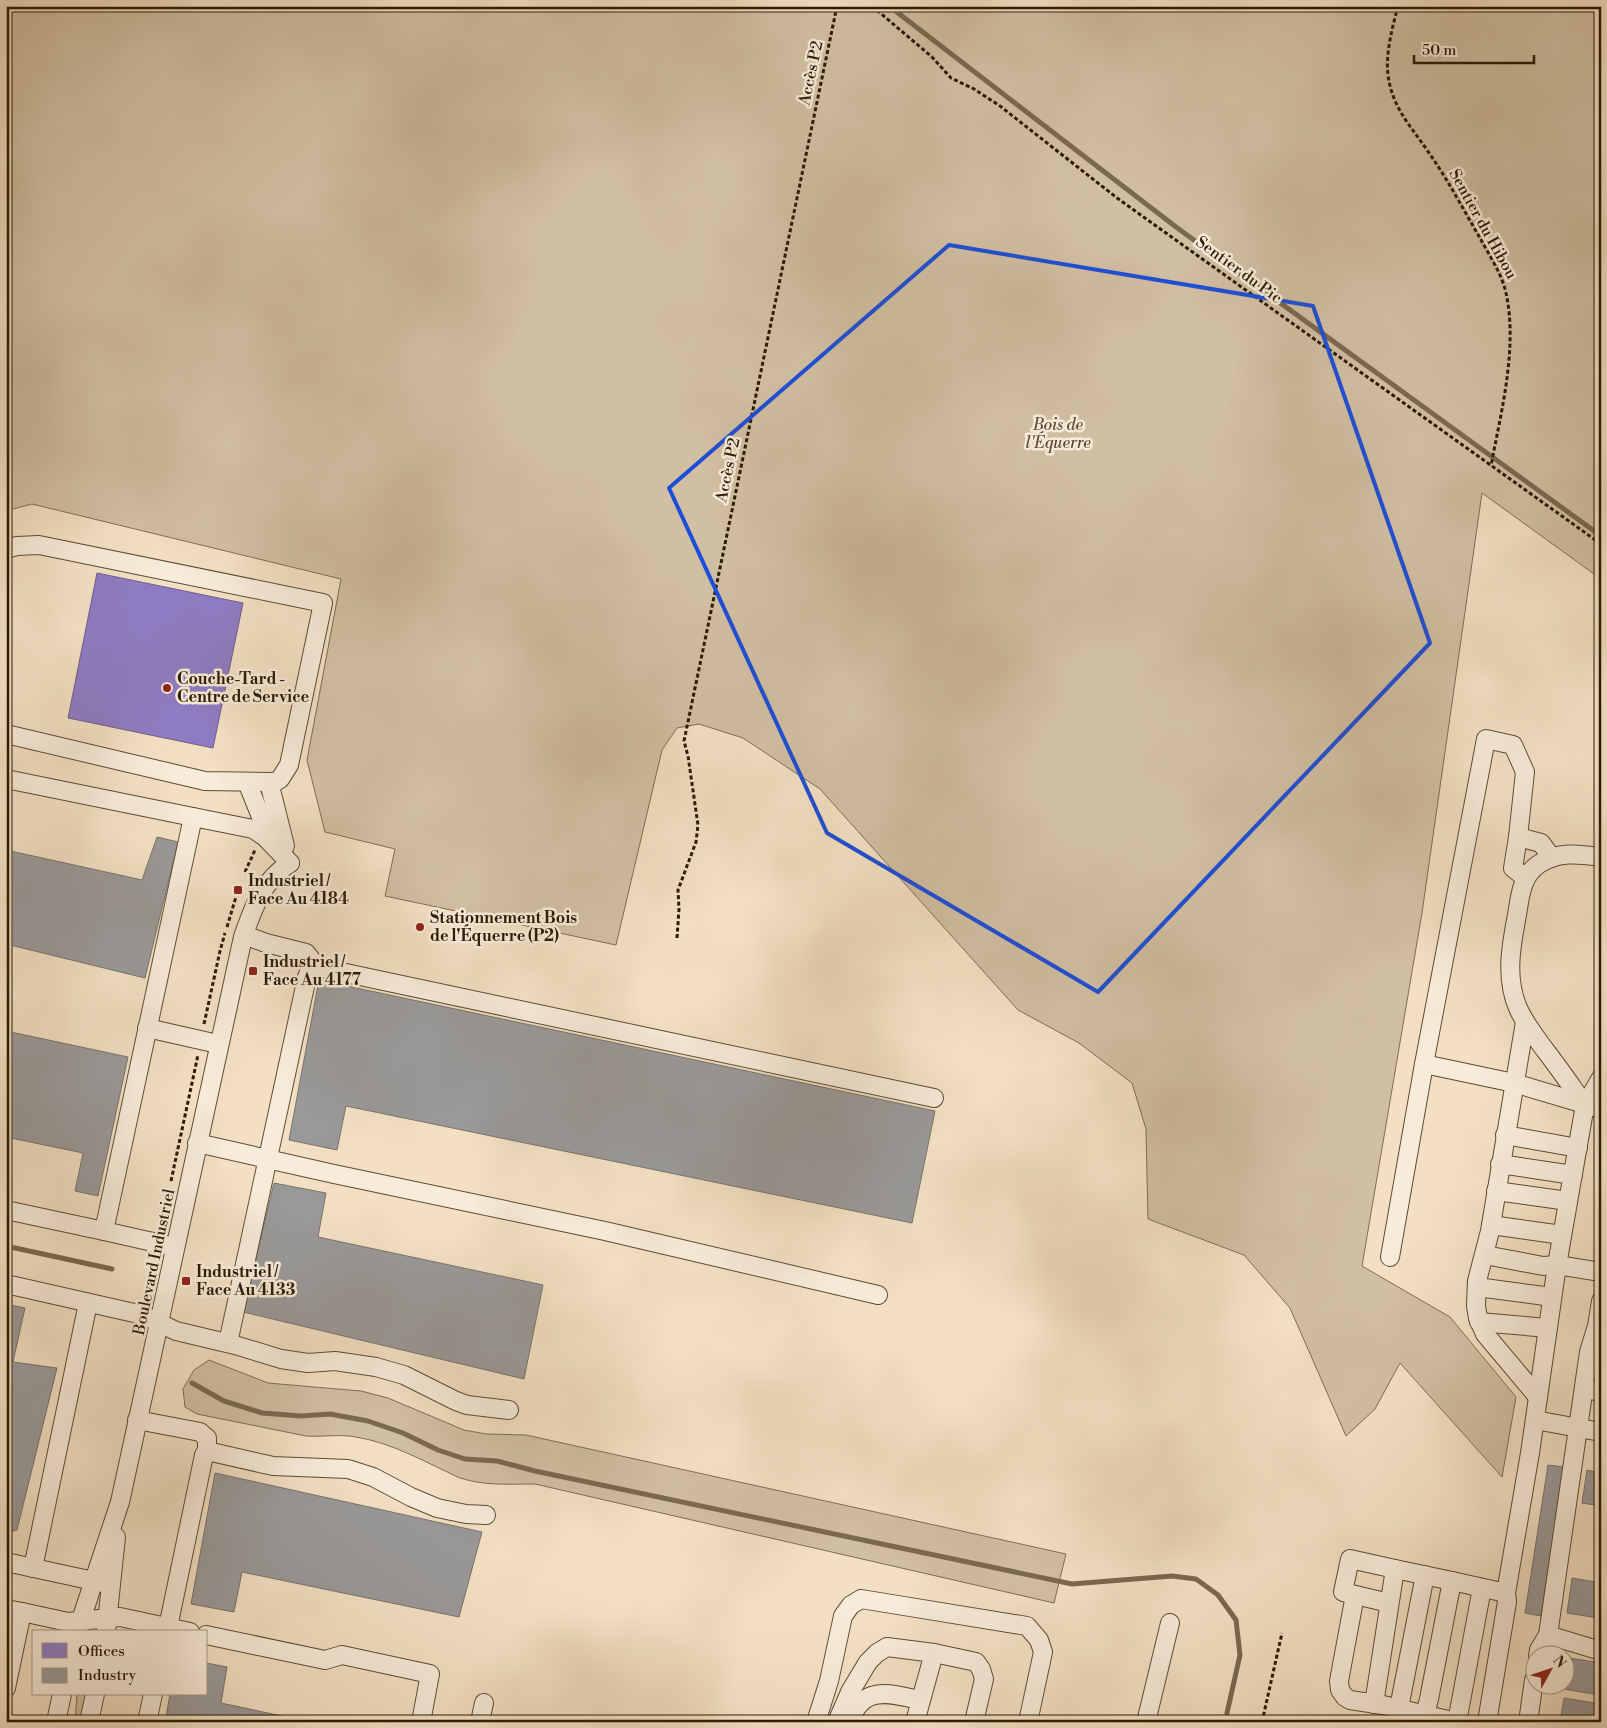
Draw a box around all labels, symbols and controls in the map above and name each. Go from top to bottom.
scale bar [1414,32,1534,64]
street label: Accès P2 [794,39,828,108]
text: 50 m [1422,41,1456,60]
street label: Sentier du Hibou [1444,165,1522,283]
street label: Sentier du Pic [1192,232,1286,308]
park label: Bois de l'Équerre [1025,415,1091,453]
street label: Accès P2 [711,436,745,505]
place label: Couche-Tard - Centre de Service [177,669,309,707]
marker: Couche-Tard - Centre de Service [161,682,173,694]
place label: Industriel / Face Au 4184 [248,871,349,909]
marker: Industriel / Face Au 4184 [232,884,244,896]
place label: Stationnement Bois de l'Équerre (P2) [430,908,577,946]
marker: Stationnement Bois de l'Équerre (P2) [414,921,426,933]
place label: Industriel / Face Au 4177 [263,952,361,990]
marker: Industriel / Face Au 4177 [247,965,259,977]
street label: Boulevard Industriel [128,1187,179,1338]
place label: Industriel / Face Au 4133 [196,1262,296,1300]
marker: Industriel / Face Au 4133 [180,1275,192,1287]
legend [32,1630,208,1696]
text: Offices [78,1642,125,1661]
north arrow [1524,1646,1574,1696]
text: N [1549,1652,1570,1672]
text: Industry [78,1666,137,1685]

